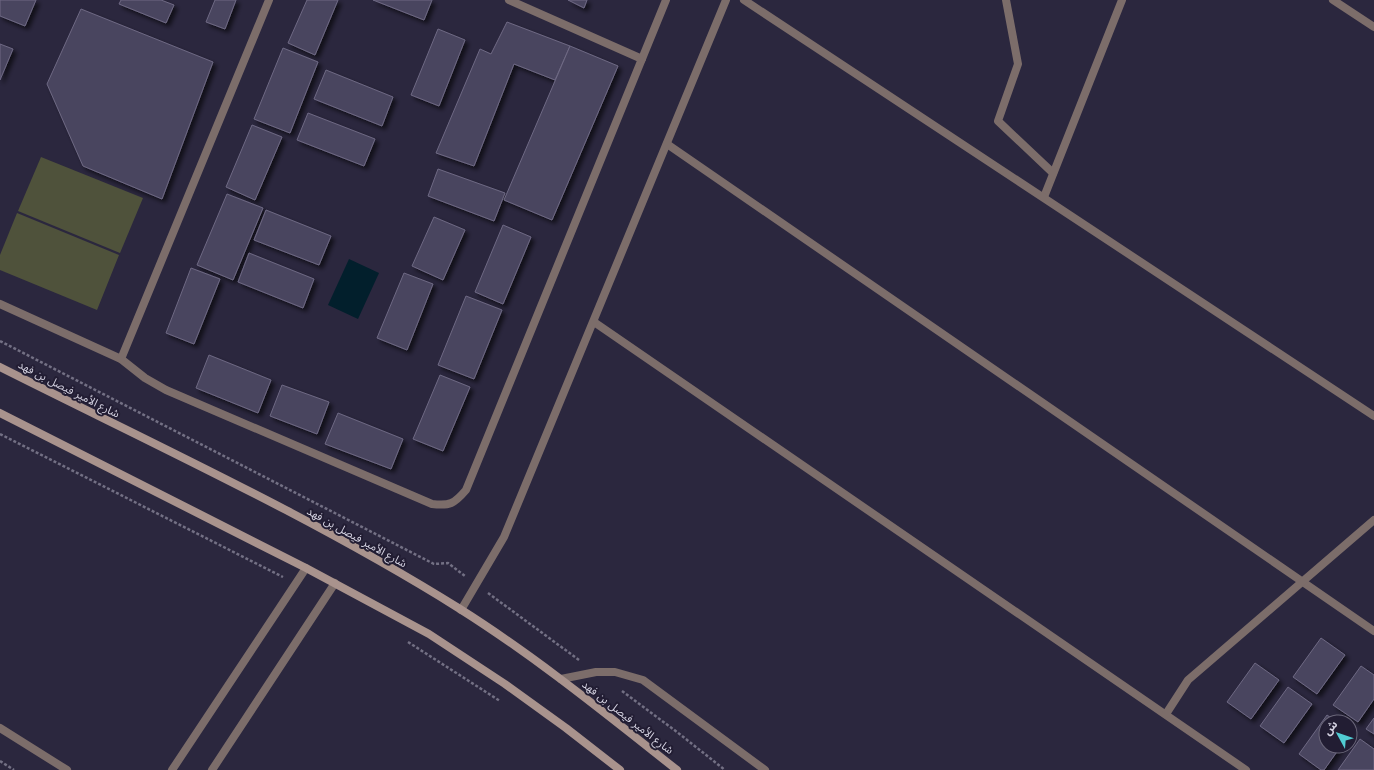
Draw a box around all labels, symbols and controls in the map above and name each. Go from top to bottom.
street label: شارع الأمير فيصل بن فهد [15,357,122,422]
street label: شارع الأمير فيصل بن فهد [304,504,410,571]
street label: شارع الأمير فيصل بن فهد [579,677,677,758]
north arrow [1318,714,1358,754]
text: ش [1320,717,1341,738]

